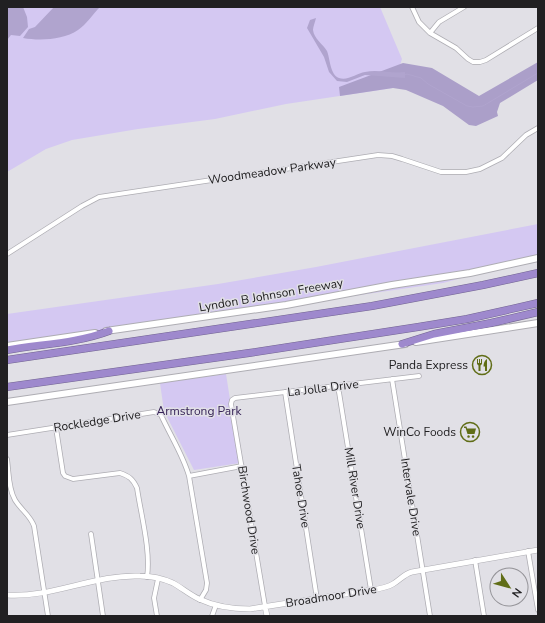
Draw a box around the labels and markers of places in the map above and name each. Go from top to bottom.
restaurant icon: Panda Express [471,354,493,376]
place label: Panda Express [389,357,468,373]
supermarket icon: WinCo Foods [459,421,481,443]
place label: WinCo Foods [383,424,456,440]

